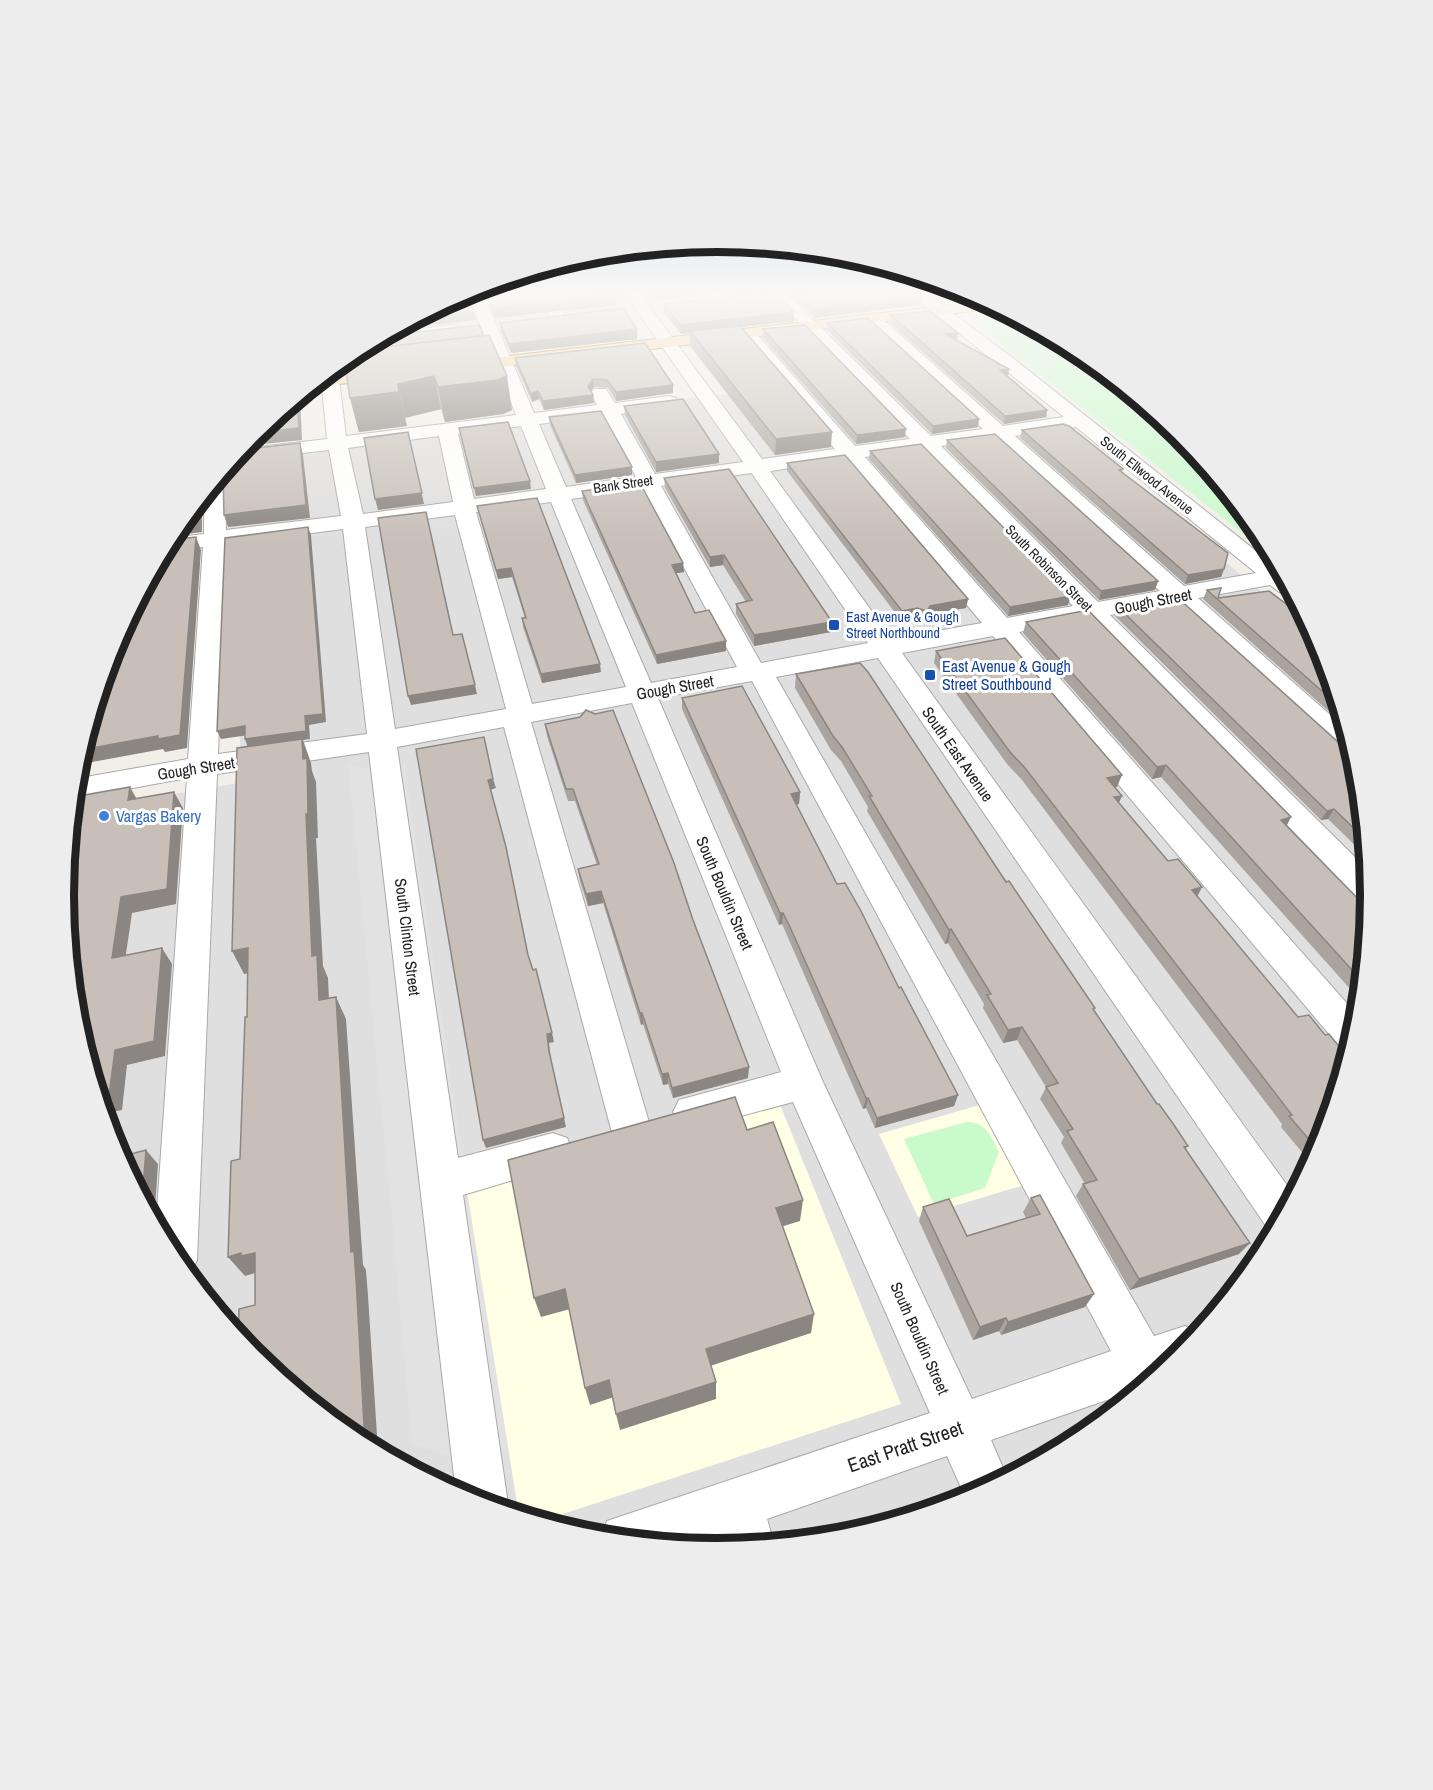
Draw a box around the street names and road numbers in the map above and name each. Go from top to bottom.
street label: South Ellwood Avenue [1097,432,1197,518]
street label: Bank Street [592,471,654,497]
street label: South Robinson Street [1002,521,1096,615]
street label: Gough Street [1113,583,1194,619]
street label: Gough Street [635,669,716,705]
street label: South East Avenue [917,702,999,806]
street label: Gough Street [156,751,237,785]
street label: South Bouldin Street [691,833,759,953]
street label: South Clinton Street [390,877,426,997]
street label: South Bouldin Street [885,1278,955,1398]
street label: East Pratt Street [844,1414,967,1478]

